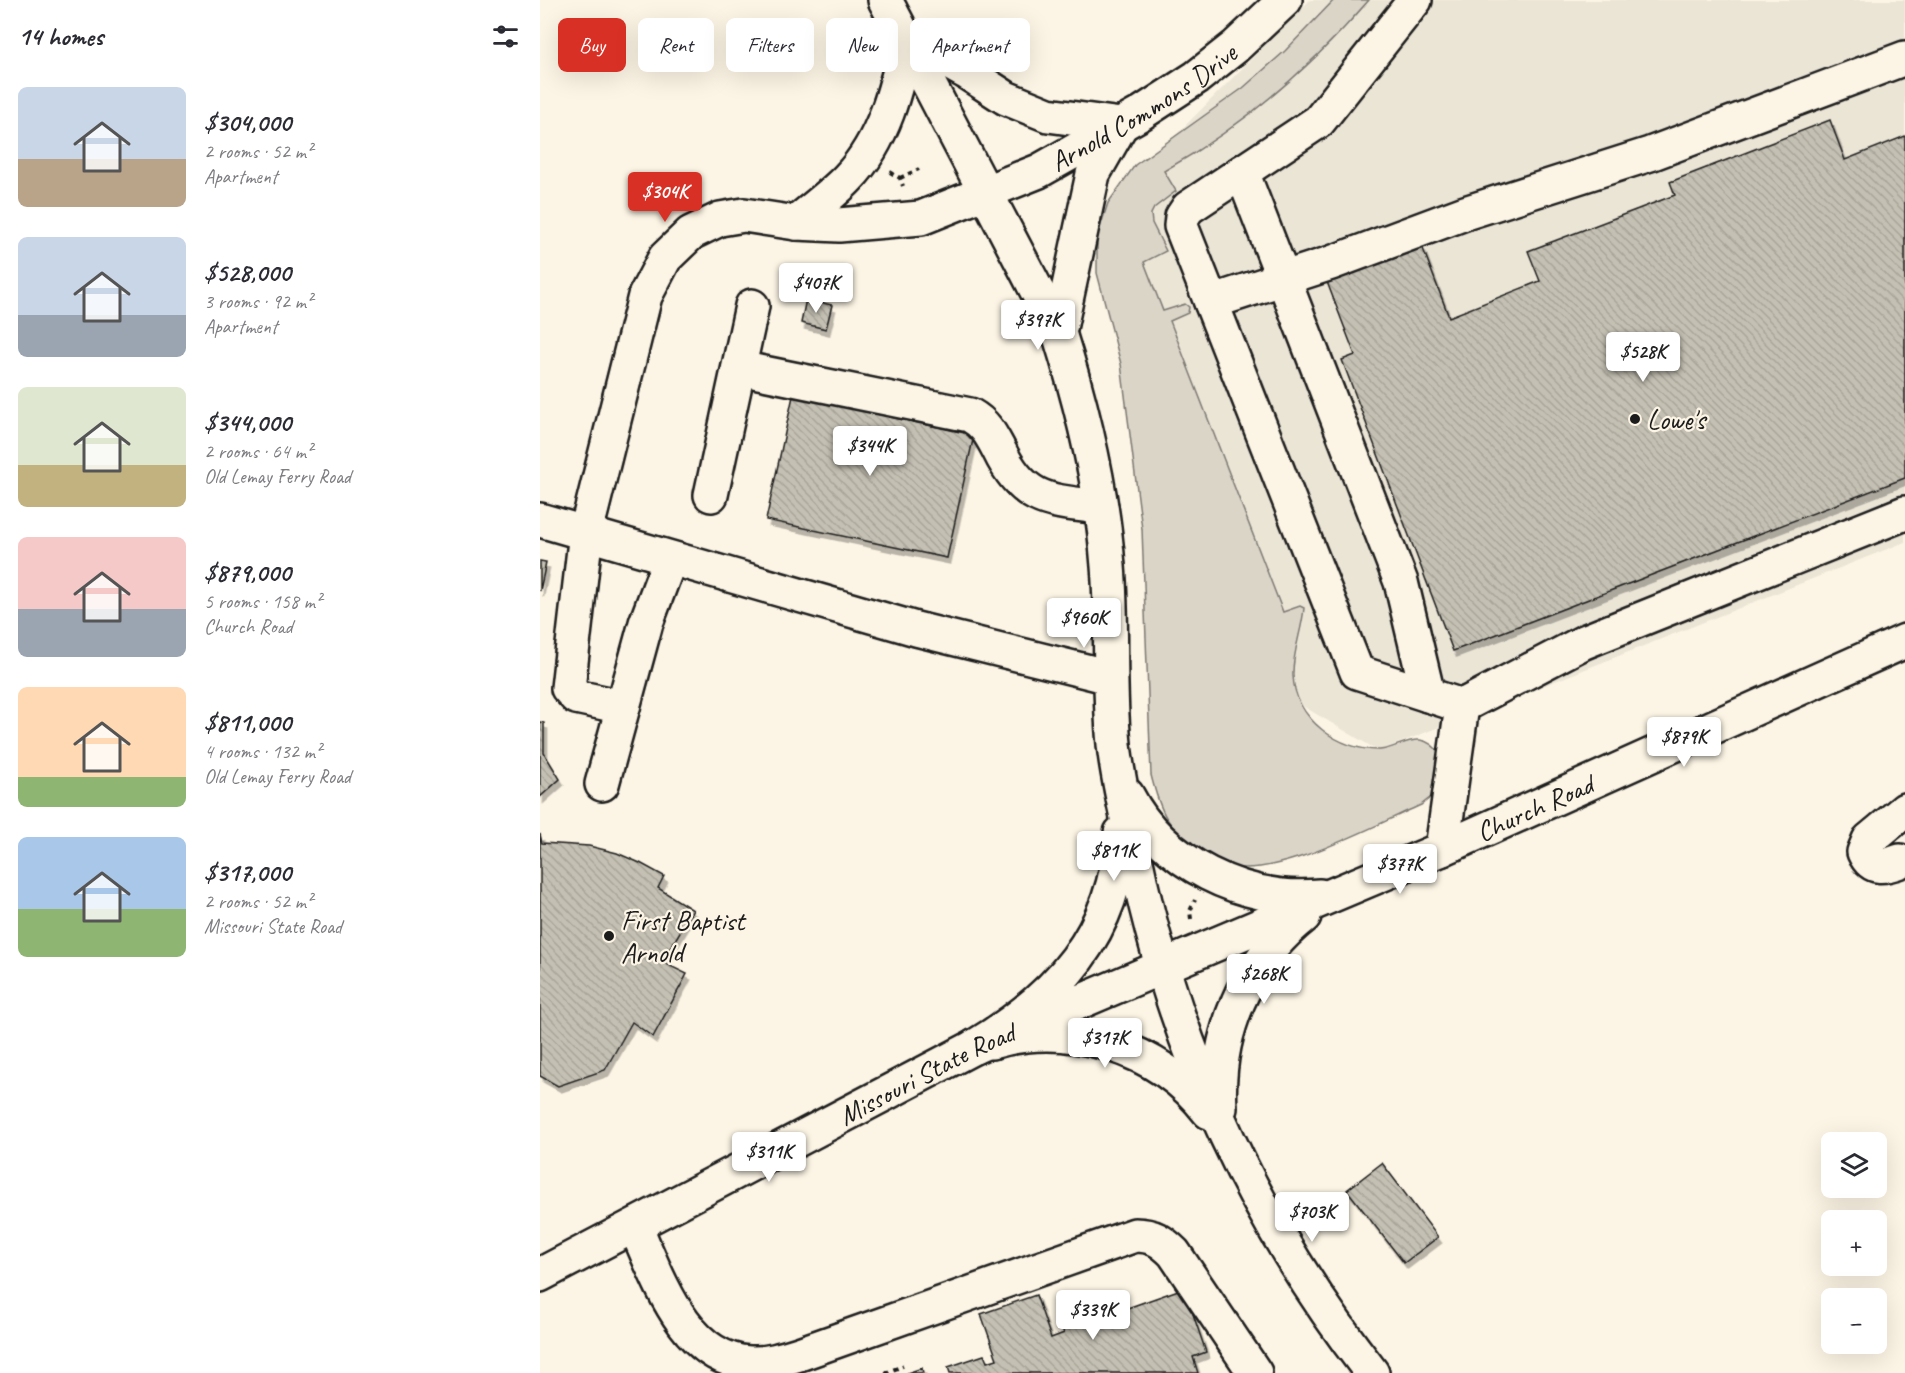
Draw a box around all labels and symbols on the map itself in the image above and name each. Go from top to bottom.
street label: Arnold Commons Drive [1044,35,1245,179]
pin: $304K [623,172,707,223]
pin: $407K [774,263,858,314]
pin: $397K [996,300,1080,351]
pin: $528K [1601,332,1685,383]
place label: Lowe's [1647,402,1707,437]
marker: Lowe's [1628,412,1642,426]
pin: $344K [828,426,912,477]
pin: $960K [1042,598,1126,649]
pin: $879K [1642,717,1726,768]
street label: Church Road [1471,765,1602,849]
pin: $811K [1072,831,1156,882]
pin: $377K [1358,844,1442,895]
place label: First Baptist Arnold [621,903,747,970]
marker: First Baptist Arnold [602,929,616,943]
pin: $268K [1222,954,1306,1005]
street label: Missouri State Road [833,1013,1024,1133]
pin: $317K [1063,1018,1147,1069]
pin: $311K [727,1132,811,1183]
pin: $703K [1270,1192,1354,1243]
pin: $339K [1051,1290,1135,1341]

